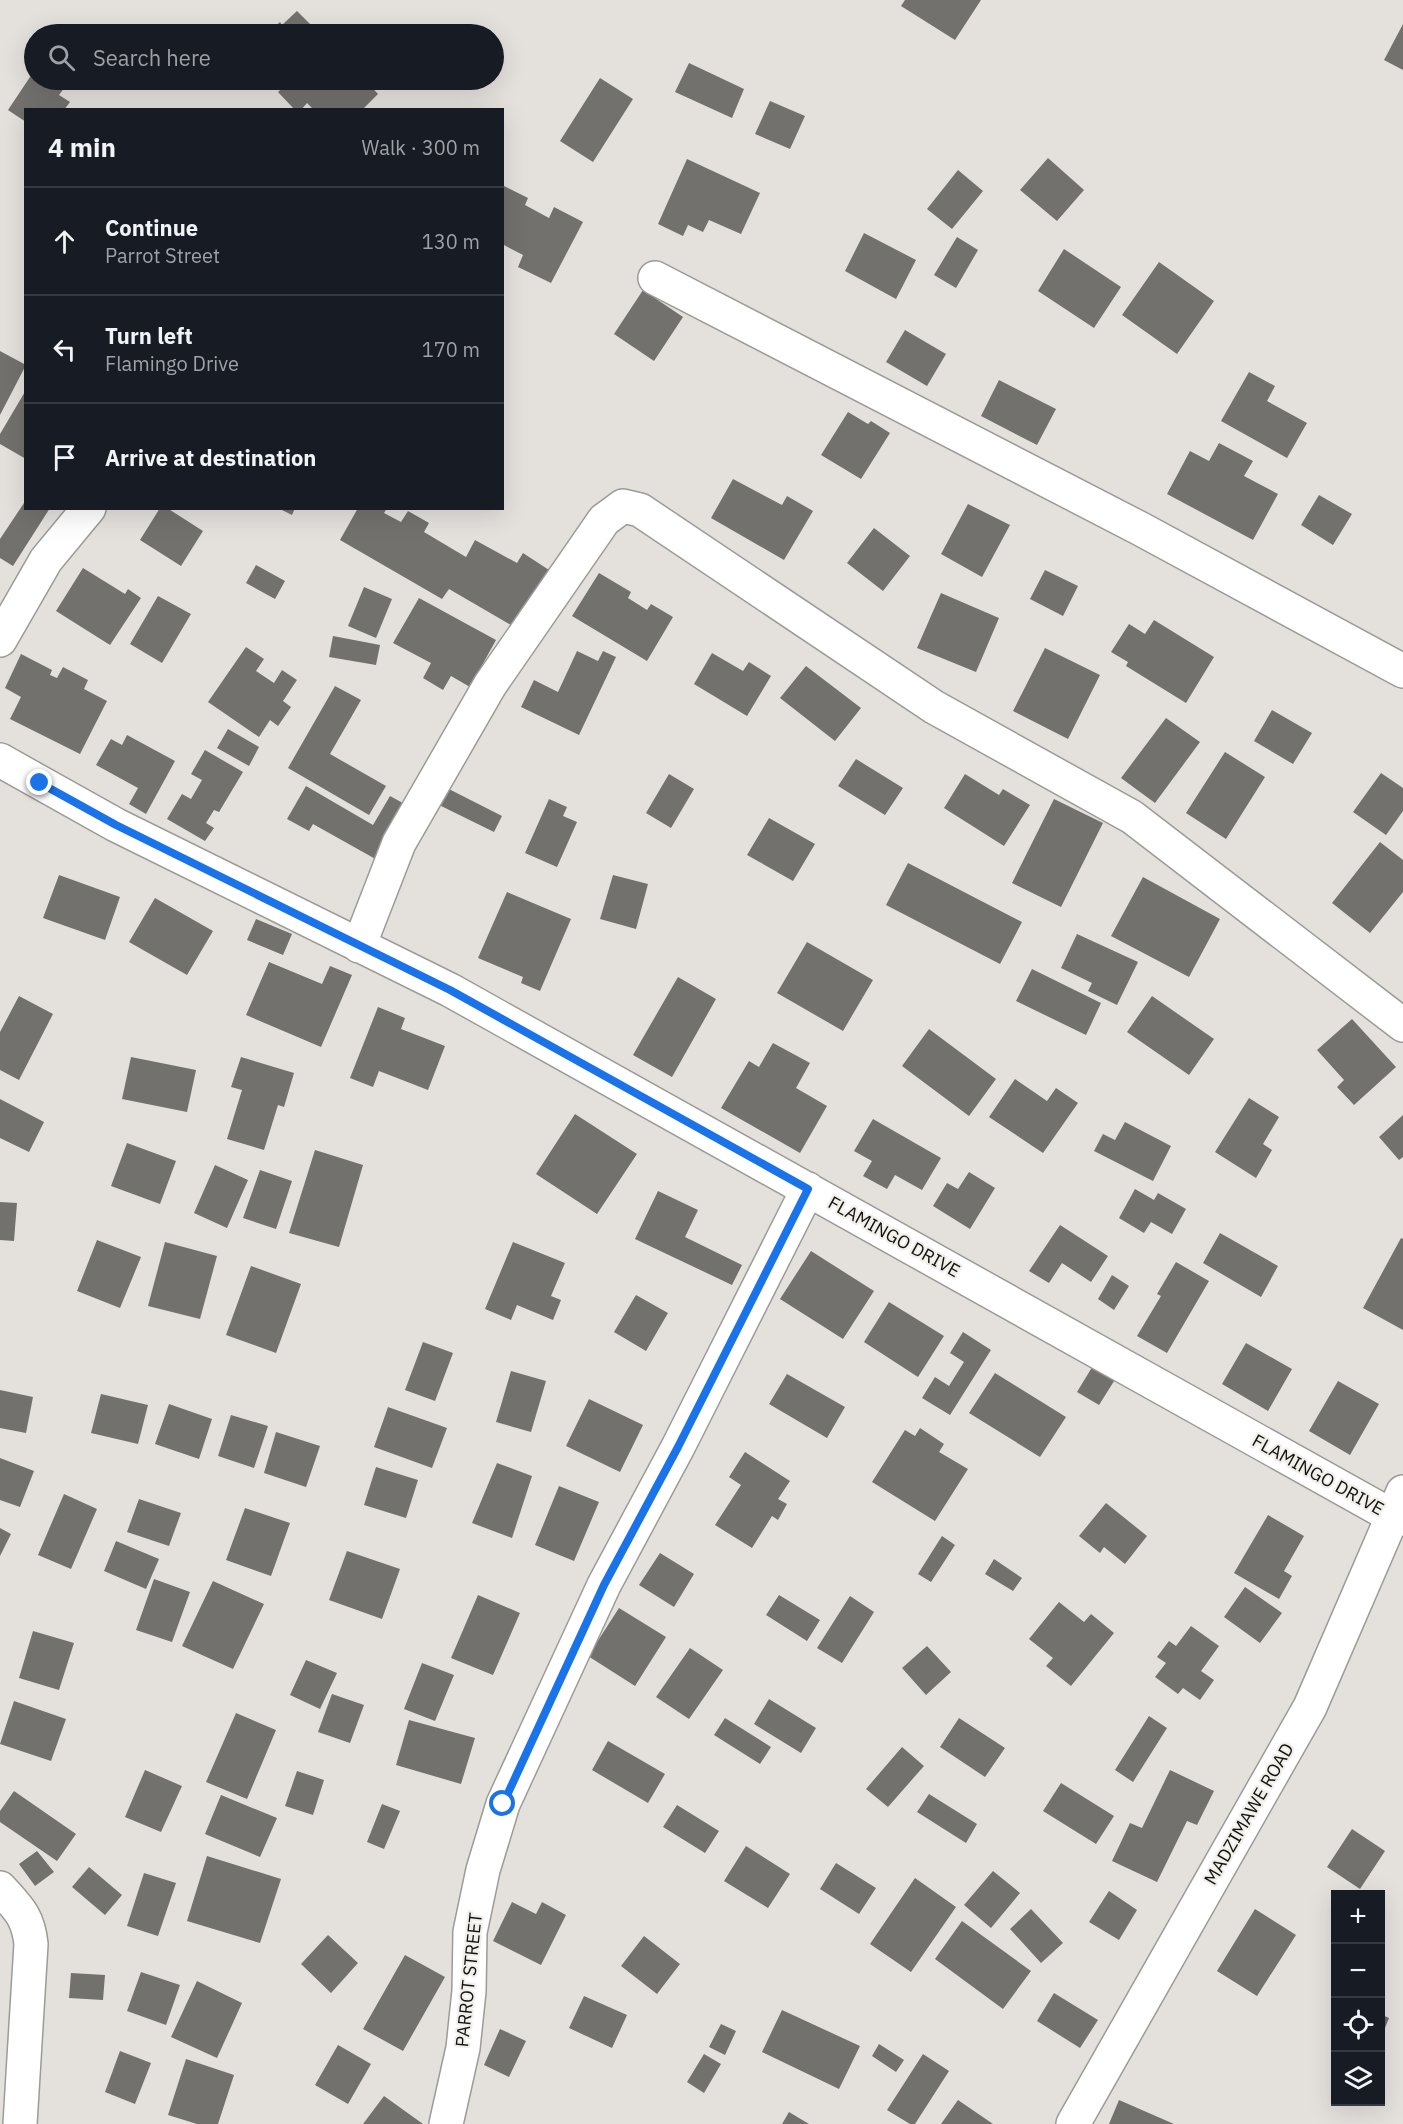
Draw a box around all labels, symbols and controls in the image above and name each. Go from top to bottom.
search box [24,24,504,90]
icon: search [45,41,78,74]
text: Search here [93,43,211,72]
text: 4 min [48,130,116,164]
text: Walk · 300 m [362,134,480,161]
text: Continue [105,213,198,242]
icon: ahead [48,225,81,258]
text: 130 m [422,228,480,255]
text: Parrot Street [105,242,220,269]
text: Turn left [105,321,193,350]
icon: left [48,333,81,366]
text: 170 m [422,336,480,363]
text: Flamingo Drive [105,350,239,377]
icon: arrive [48,441,81,474]
text: Arrive at destination [105,443,316,472]
route end [26,769,52,795]
street label: FLAMINGO DRIVE [824,1191,964,1282]
street label: FLAMINGO DRIVE [1248,1429,1388,1520]
street label: MADZIMAWE ROAD [1199,1739,1299,1889]
route start [489,1790,515,1816]
map controls [1331,1890,1385,2106]
button: + [1331,1890,1385,1944]
street label: PARROT STREET [450,1912,487,2048]
button: − [1331,1944,1385,1998]
button: locate [1331,1998,1385,2052]
button: layers [1331,2052,1385,2106]

